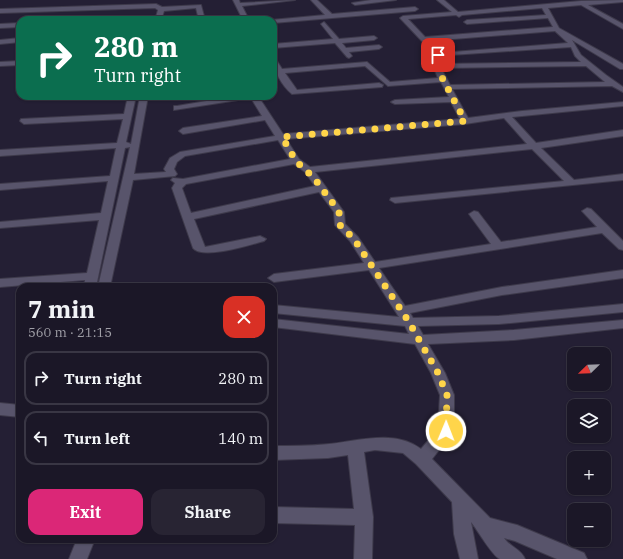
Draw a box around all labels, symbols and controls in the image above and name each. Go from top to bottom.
text: 280 m [94,28,178,65]
icon: right [28,32,80,84]
pin [421,38,455,72]
icon: arrive [427,44,449,66]
text: Turn right [94,64,181,87]
text: 7 min [28,293,95,325]
button: close [223,296,265,338]
text: 560 m · 21:15 [28,324,112,341]
north arrow [567,347,611,391]
map controls [567,347,611,547]
icon: right [30,367,52,389]
text: Turn right [64,369,142,388]
text: 280 m [218,369,263,388]
button: layers [567,399,611,443]
position arrow [425,410,467,452]
icon: left [30,427,52,449]
text: Turn left [64,429,130,448]
text: 140 m [218,429,263,448]
button: + [567,451,611,495]
button: Exit [28,489,143,535]
button: Share [151,489,265,535]
button: − [567,503,611,547]

